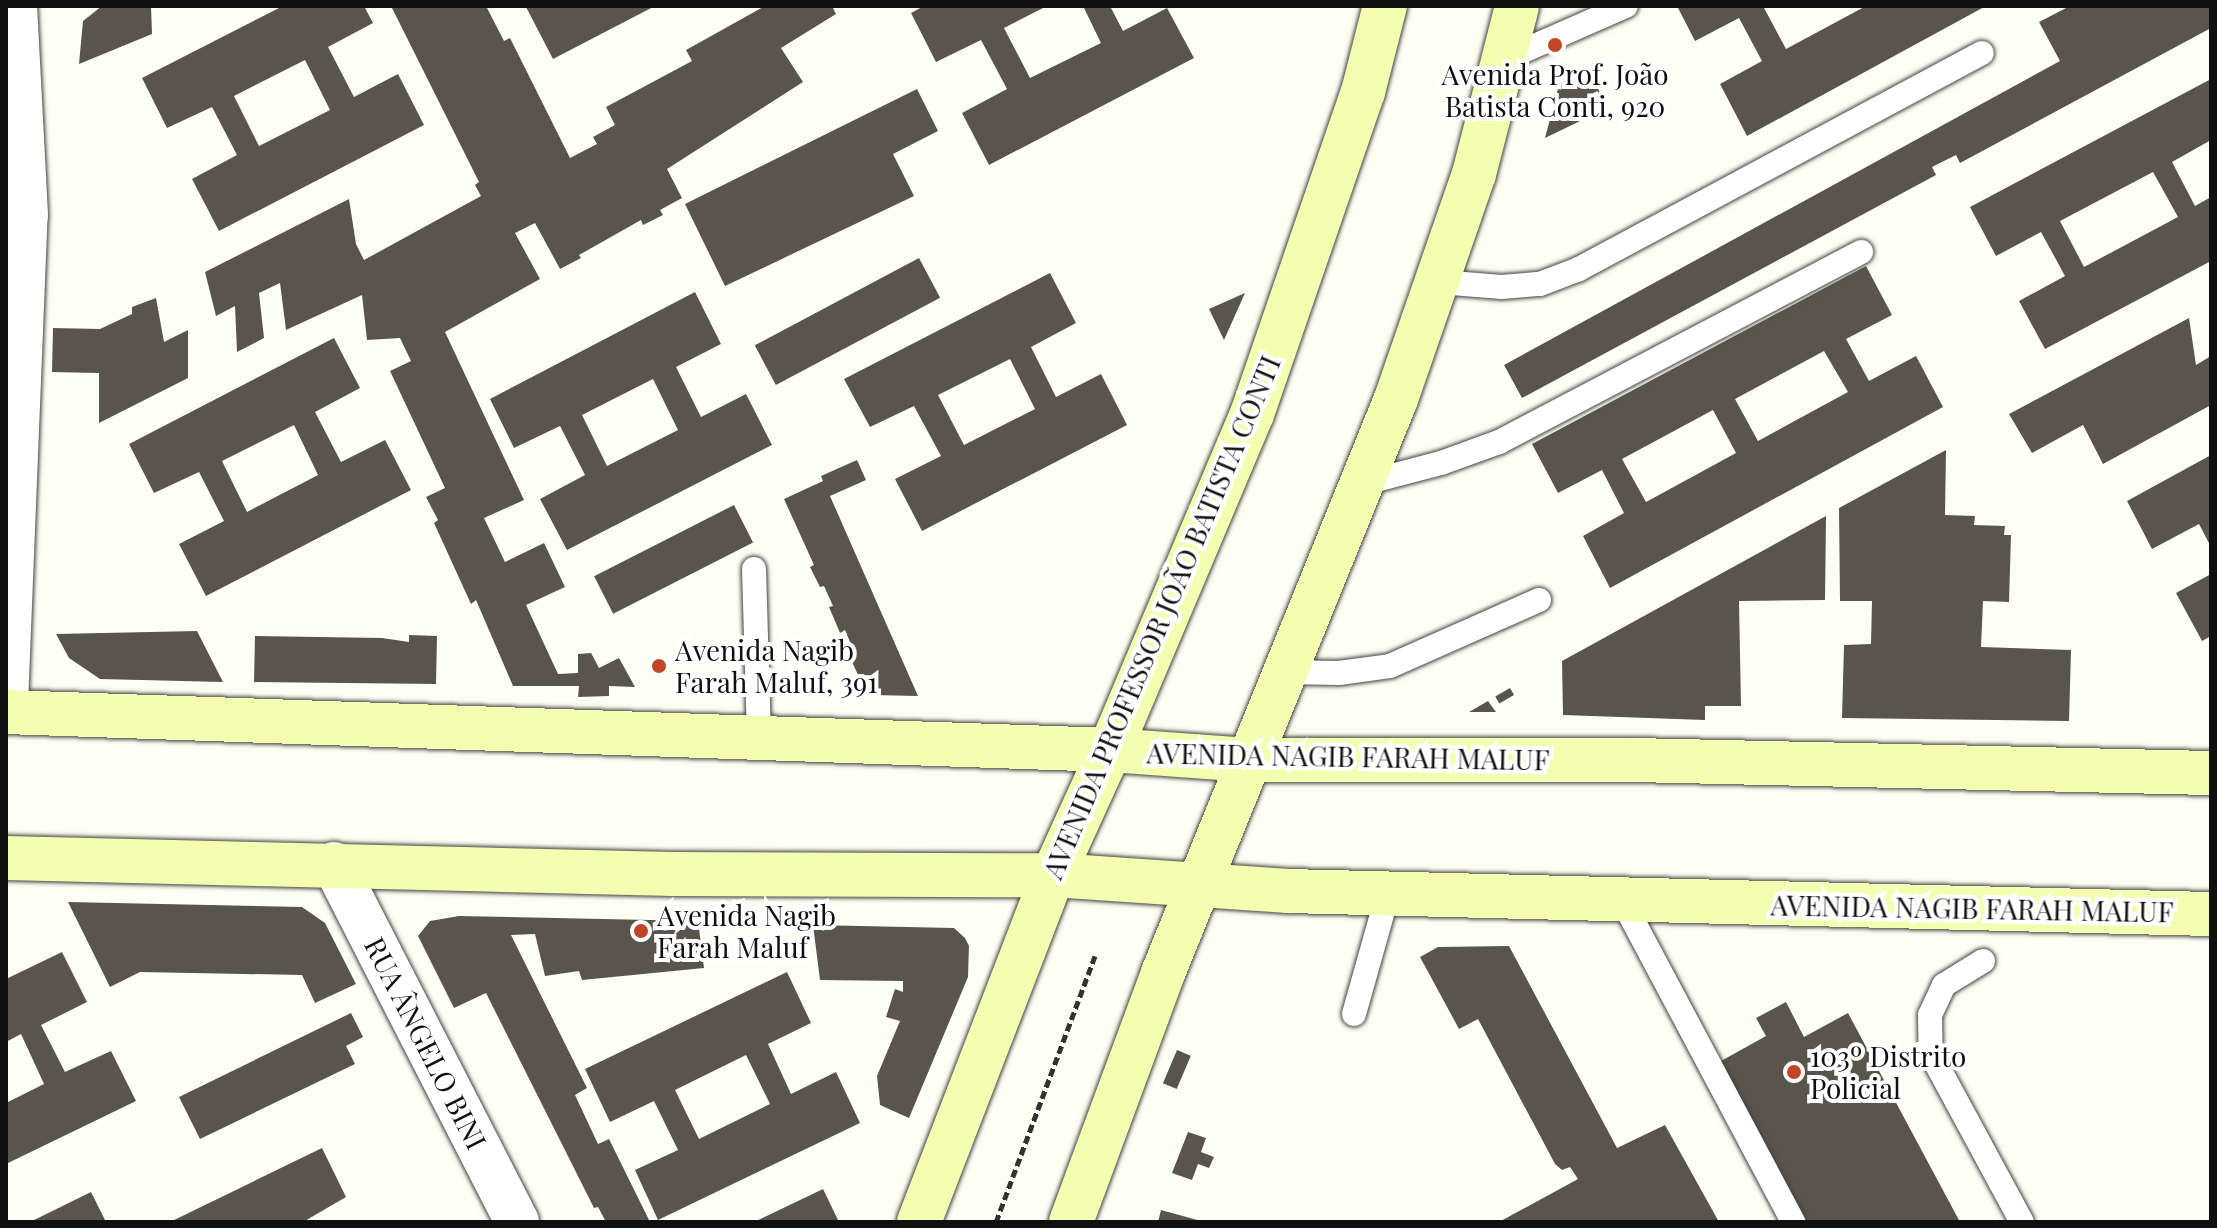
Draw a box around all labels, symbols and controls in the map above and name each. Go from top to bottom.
marker: Avenida Prof. João Batista Conti, 920 [1546,36,1564,54]
place label: Avenida Prof. João Batista Conti, 920 [1441,57,1669,123]
street label: AVENIDA PROFESSOR JOÃO BATISTA CONTI [1035,350,1287,884]
place label: Avenida Nagib Farah Maluf, 391 [675,633,878,699]
marker: Avenida Nagib Farah Maluf, 391 [650,657,668,675]
street label: AVENIDA NAGIB FARAH MALUF [1146,736,1550,776]
street label: AVENIDA NAGIB FARAH MALUF [1770,888,2174,928]
place label: Avenida Nagib Farah Maluf [657,898,836,964]
marker: Avenida Nagib Farah Maluf [632,922,650,940]
street label: RUA ÂNGELO BINI [358,931,494,1155]
place label: 103º Distrito Policial [1810,1039,1966,1105]
marker: 103º Distrito Policial [1785,1063,1803,1081]

